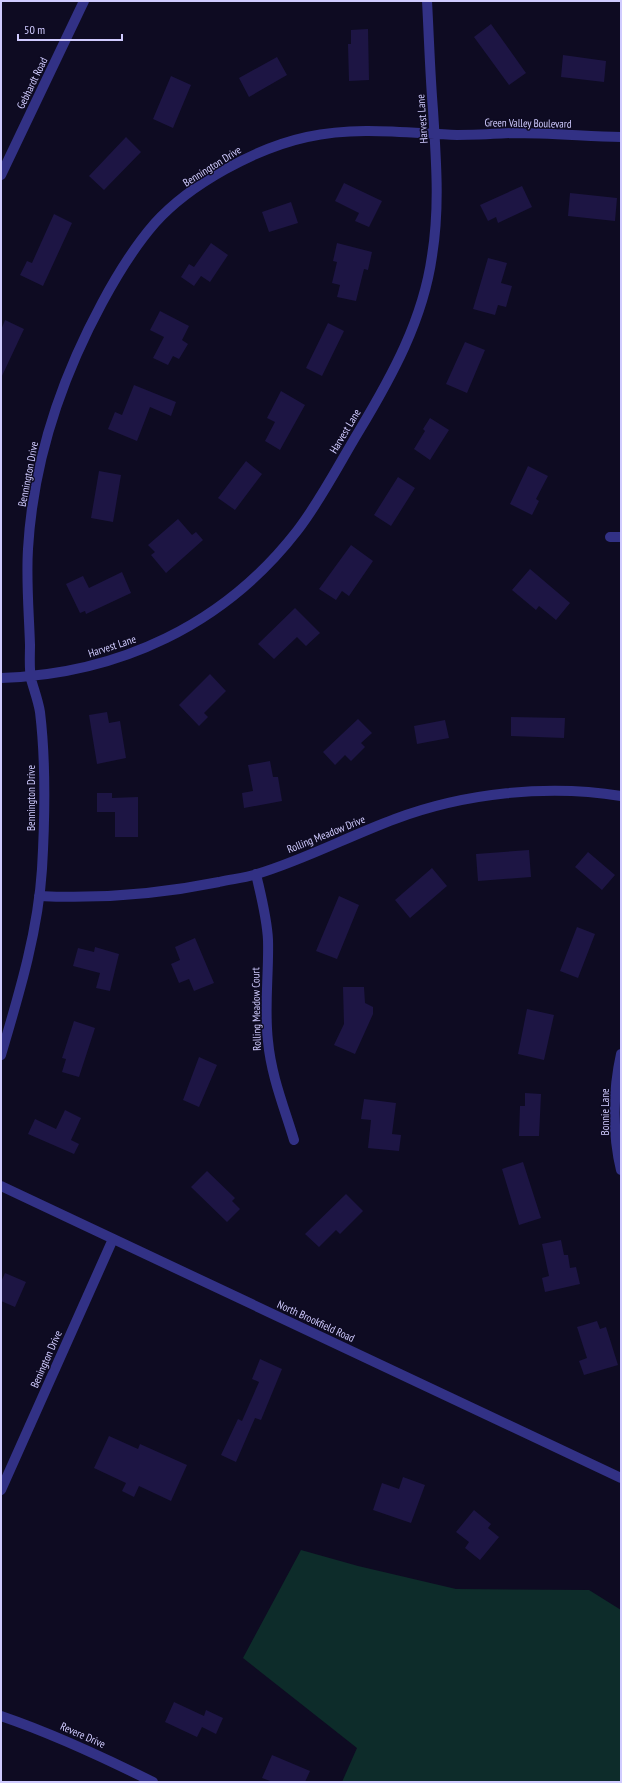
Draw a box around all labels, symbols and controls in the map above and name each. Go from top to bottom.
scale bar [18,16,122,42]
text: 50 m [24,22,45,37]
street label: Gebhardt Road [13,55,51,111]
street label: Harvest Lane [413,93,431,144]
street label: Green Valley Boulevard [484,115,572,131]
street label: Bennington Drive [180,142,244,189]
street label: Harvest Lane [326,406,364,456]
street label: Bennington Drive [15,440,41,508]
street label: Harvest Lane [86,632,138,660]
street label: Bennington Drive [24,764,38,831]
street label: Rolling Meadow Drive [285,812,368,856]
street label: Rolling Meadow Court [248,967,264,1051]
street label: Bonnie Lane [598,1088,612,1136]
street label: North Brookfield Road [275,1297,357,1345]
street label: Benington Drive [27,1328,65,1390]
street label: Revere Drive [58,1719,108,1751]

